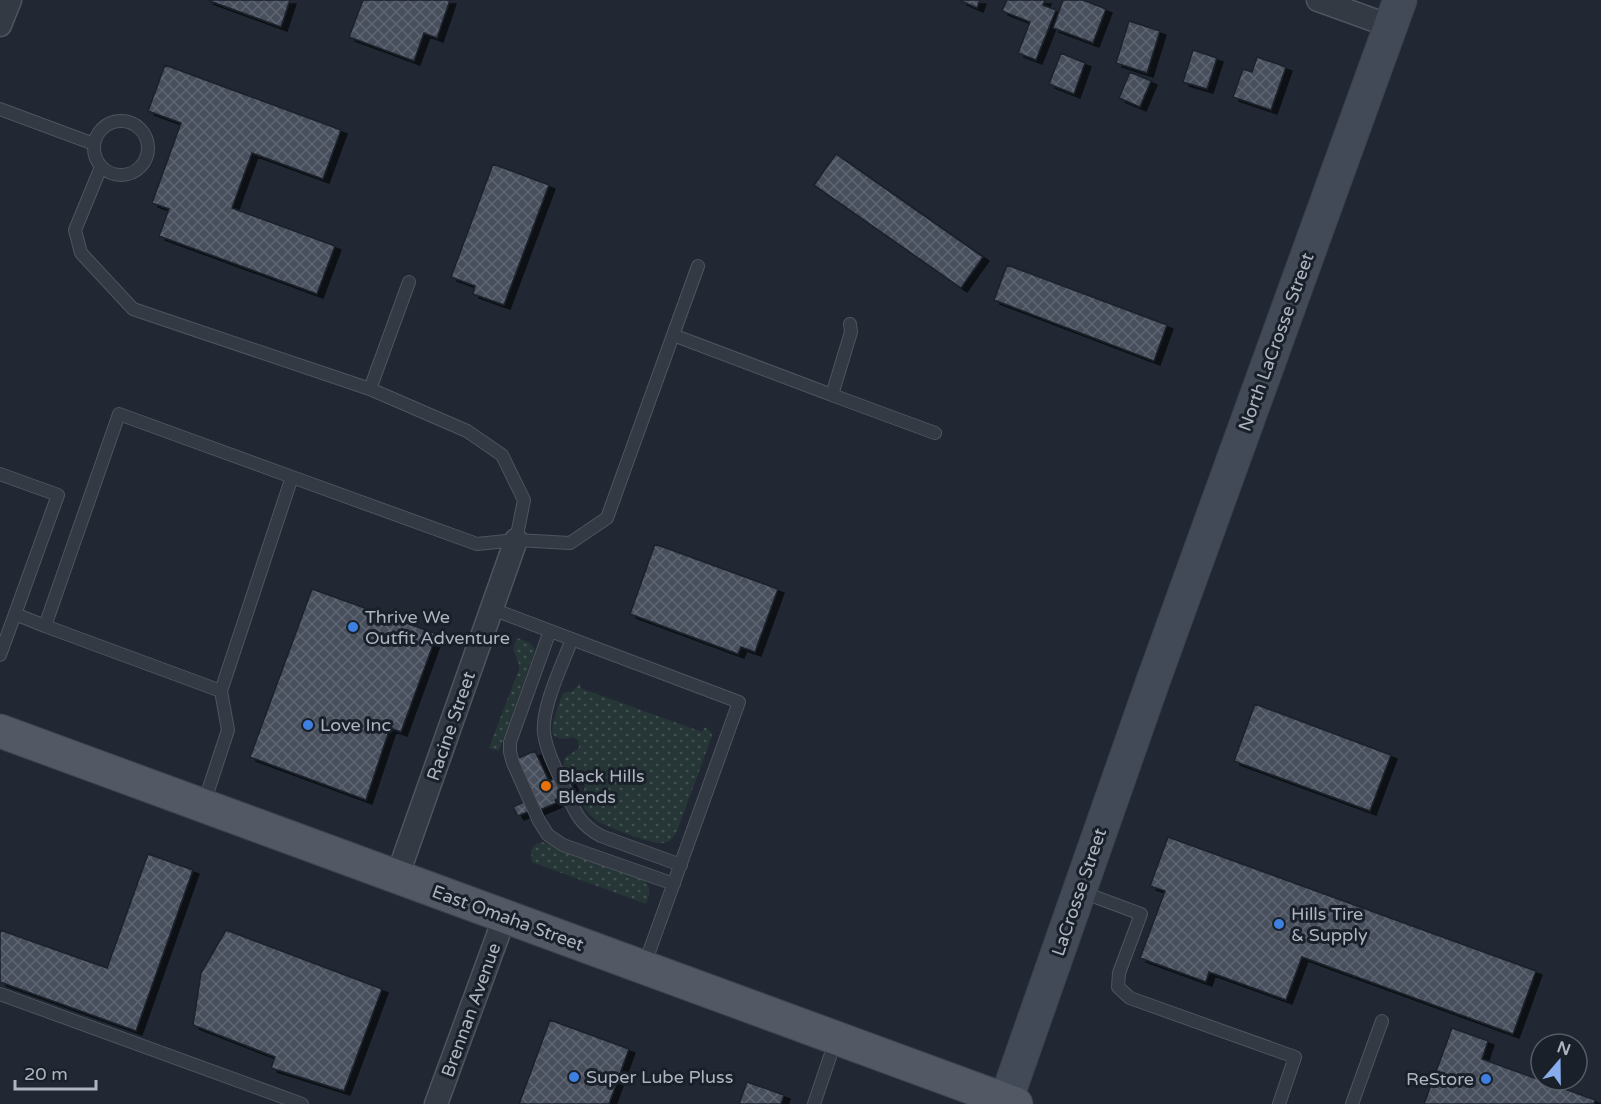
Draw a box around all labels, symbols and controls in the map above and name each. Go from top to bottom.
street label: North LaCrosse Street [1233,250,1319,434]
place label: Thrive We Outfit Adventure [365,606,510,649]
marker: Thrive We Outfit Adventure [346,620,360,634]
street label: Racine Street [422,668,480,784]
place label: Love Inc [320,714,391,736]
marker: Love Inc [301,718,315,732]
place label: Black Hills Blends [558,765,645,808]
marker: Black Hills Blends [539,779,553,793]
street label: LaCrosse Street [1047,825,1111,959]
street label: East Omaha Street [429,880,587,956]
place label: Hills Tire & Supply [1291,903,1368,946]
marker: Hills Tire & Supply [1272,917,1286,931]
street label: Brennan Avenue [437,940,505,1080]
north arrow [1529,1032,1589,1092]
text: N [1554,1037,1573,1060]
scale bar [15,1053,96,1091]
text: 20 m [24,1063,68,1085]
place label: Super Lube Pluss [586,1066,733,1088]
place label: ReStore [1406,1068,1474,1090]
marker: Super Lube Pluss [567,1070,581,1084]
marker: ReStore [1479,1072,1493,1086]

